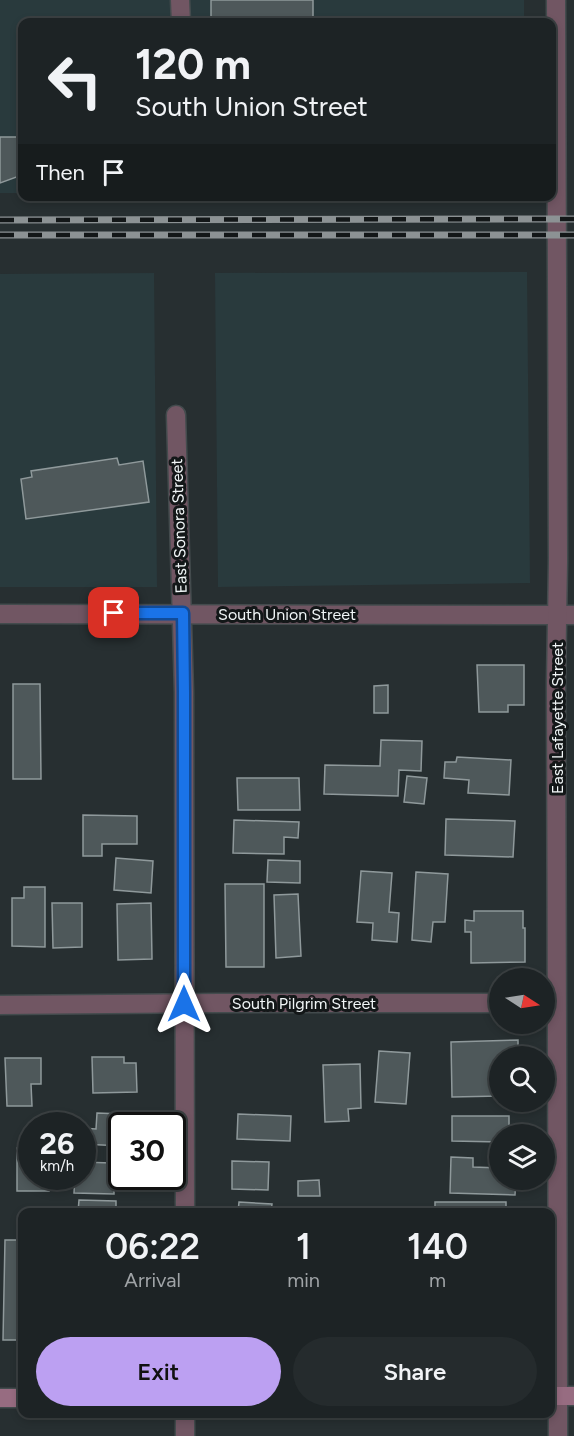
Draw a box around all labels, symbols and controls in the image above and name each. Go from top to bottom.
text: 120 m [135,39,251,90]
icon: left [36,42,114,120]
text: South Union Street [135,90,368,123]
icon: arrive [97,156,130,189]
text: Then [36,159,85,186]
street label: East Sonora Street [167,458,191,594]
pin [88,587,139,638]
icon: arrive [97,596,130,629]
street label: South Union Street [218,605,356,624]
street label: East Lafayette Street [548,642,567,794]
north arrow [489,968,555,1034]
map controls [489,968,555,1190]
position arrow [152,972,216,1036]
street label: South Pilgrim Street [232,994,376,1013]
button: search [489,1046,555,1112]
speed limit sign: 30 [108,1112,186,1190]
button: layers [489,1124,555,1190]
text: 26 [40,1125,74,1162]
text: km/h [40,1157,74,1175]
text: 06:22 [105,1225,200,1268]
text: 1 [296,1225,311,1268]
text: 140 [407,1225,468,1268]
text: Arrival [124,1268,181,1292]
text: min [287,1268,320,1292]
text: m [429,1268,446,1292]
button: Exit [36,1337,281,1406]
button: Share [293,1337,537,1406]

